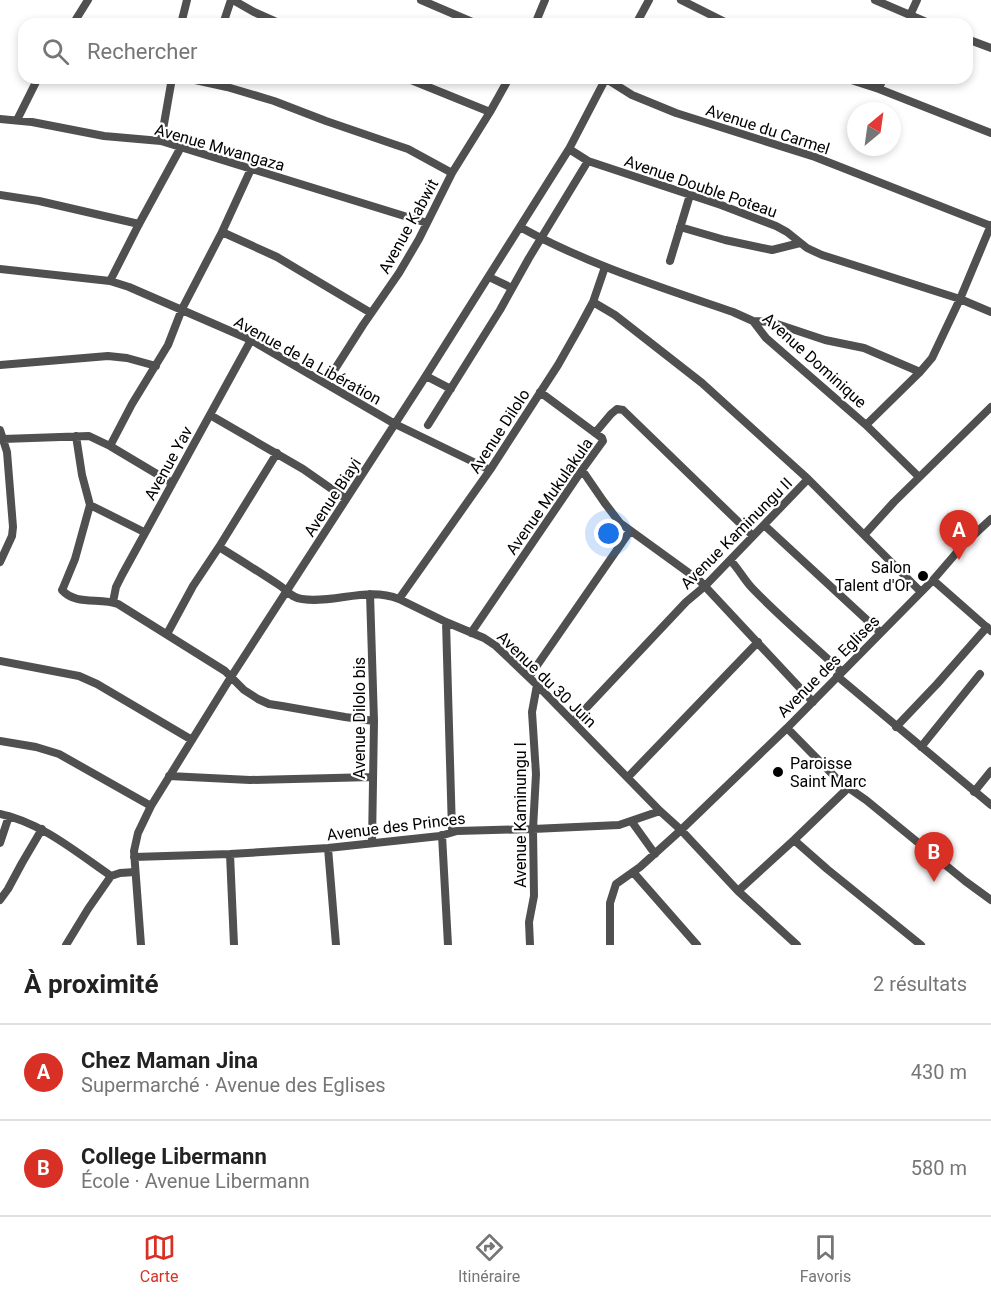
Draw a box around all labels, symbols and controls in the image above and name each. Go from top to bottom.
search box [18,18,973,84]
icon: search [39,35,72,68]
text: Rechercher [87,39,198,64]
street label: Avenue du Carmel [704,101,832,158]
north arrow [847,102,901,156]
street label: Avenue Mwangaza [153,120,287,175]
street label: Avenue Double Poteau [622,151,780,222]
street label: Avenue Kabwit [375,176,442,277]
street label: Avenue Dominique [759,309,870,412]
street label: Avenue de la Libération [231,312,385,409]
street label: Avenue Dilolo [465,386,534,477]
street label: Avenue Yav [140,423,197,504]
street label: Avenue Mukulakula [502,434,597,558]
street label: Avenue Biayi [300,454,365,540]
street label: Avenue Kaminungu II [677,474,796,593]
pin: A [940,510,978,560]
your location [594,519,623,548]
place label: Salon Talent d'Or [835,558,912,595]
marker: Salon Talent d'Or [916,569,930,583]
street label: Avenue des Eglises [773,611,883,721]
street label: Avenue du 30 Juin [493,627,600,731]
street label: Avenue Dilolo bis [350,657,369,779]
street label: Avenue Kaminungu I [511,742,530,888]
place label: Paroisse Saint Marc [790,754,866,791]
marker: Paroisse Saint Marc [771,765,785,779]
street label: Avenue des Princes [326,809,466,844]
pin: B [914,832,954,882]
text: À proximité [24,969,158,999]
text: 2 résultats [873,972,967,996]
text: Chez Maman Jina [81,1048,258,1073]
text: A [37,1060,50,1084]
text: 430 m [911,1060,967,1084]
text: Supermarché · Avenue des Eglises [81,1073,386,1097]
text: College Libermann [81,1144,267,1169]
text: B [37,1156,50,1180]
text: 580 m [911,1156,967,1180]
text: École · Avenue Libermann [81,1169,310,1193]
tab: Carte [140,1231,178,1286]
tab: Itinéraire [458,1231,520,1286]
tab: Favoris [800,1231,851,1286]

